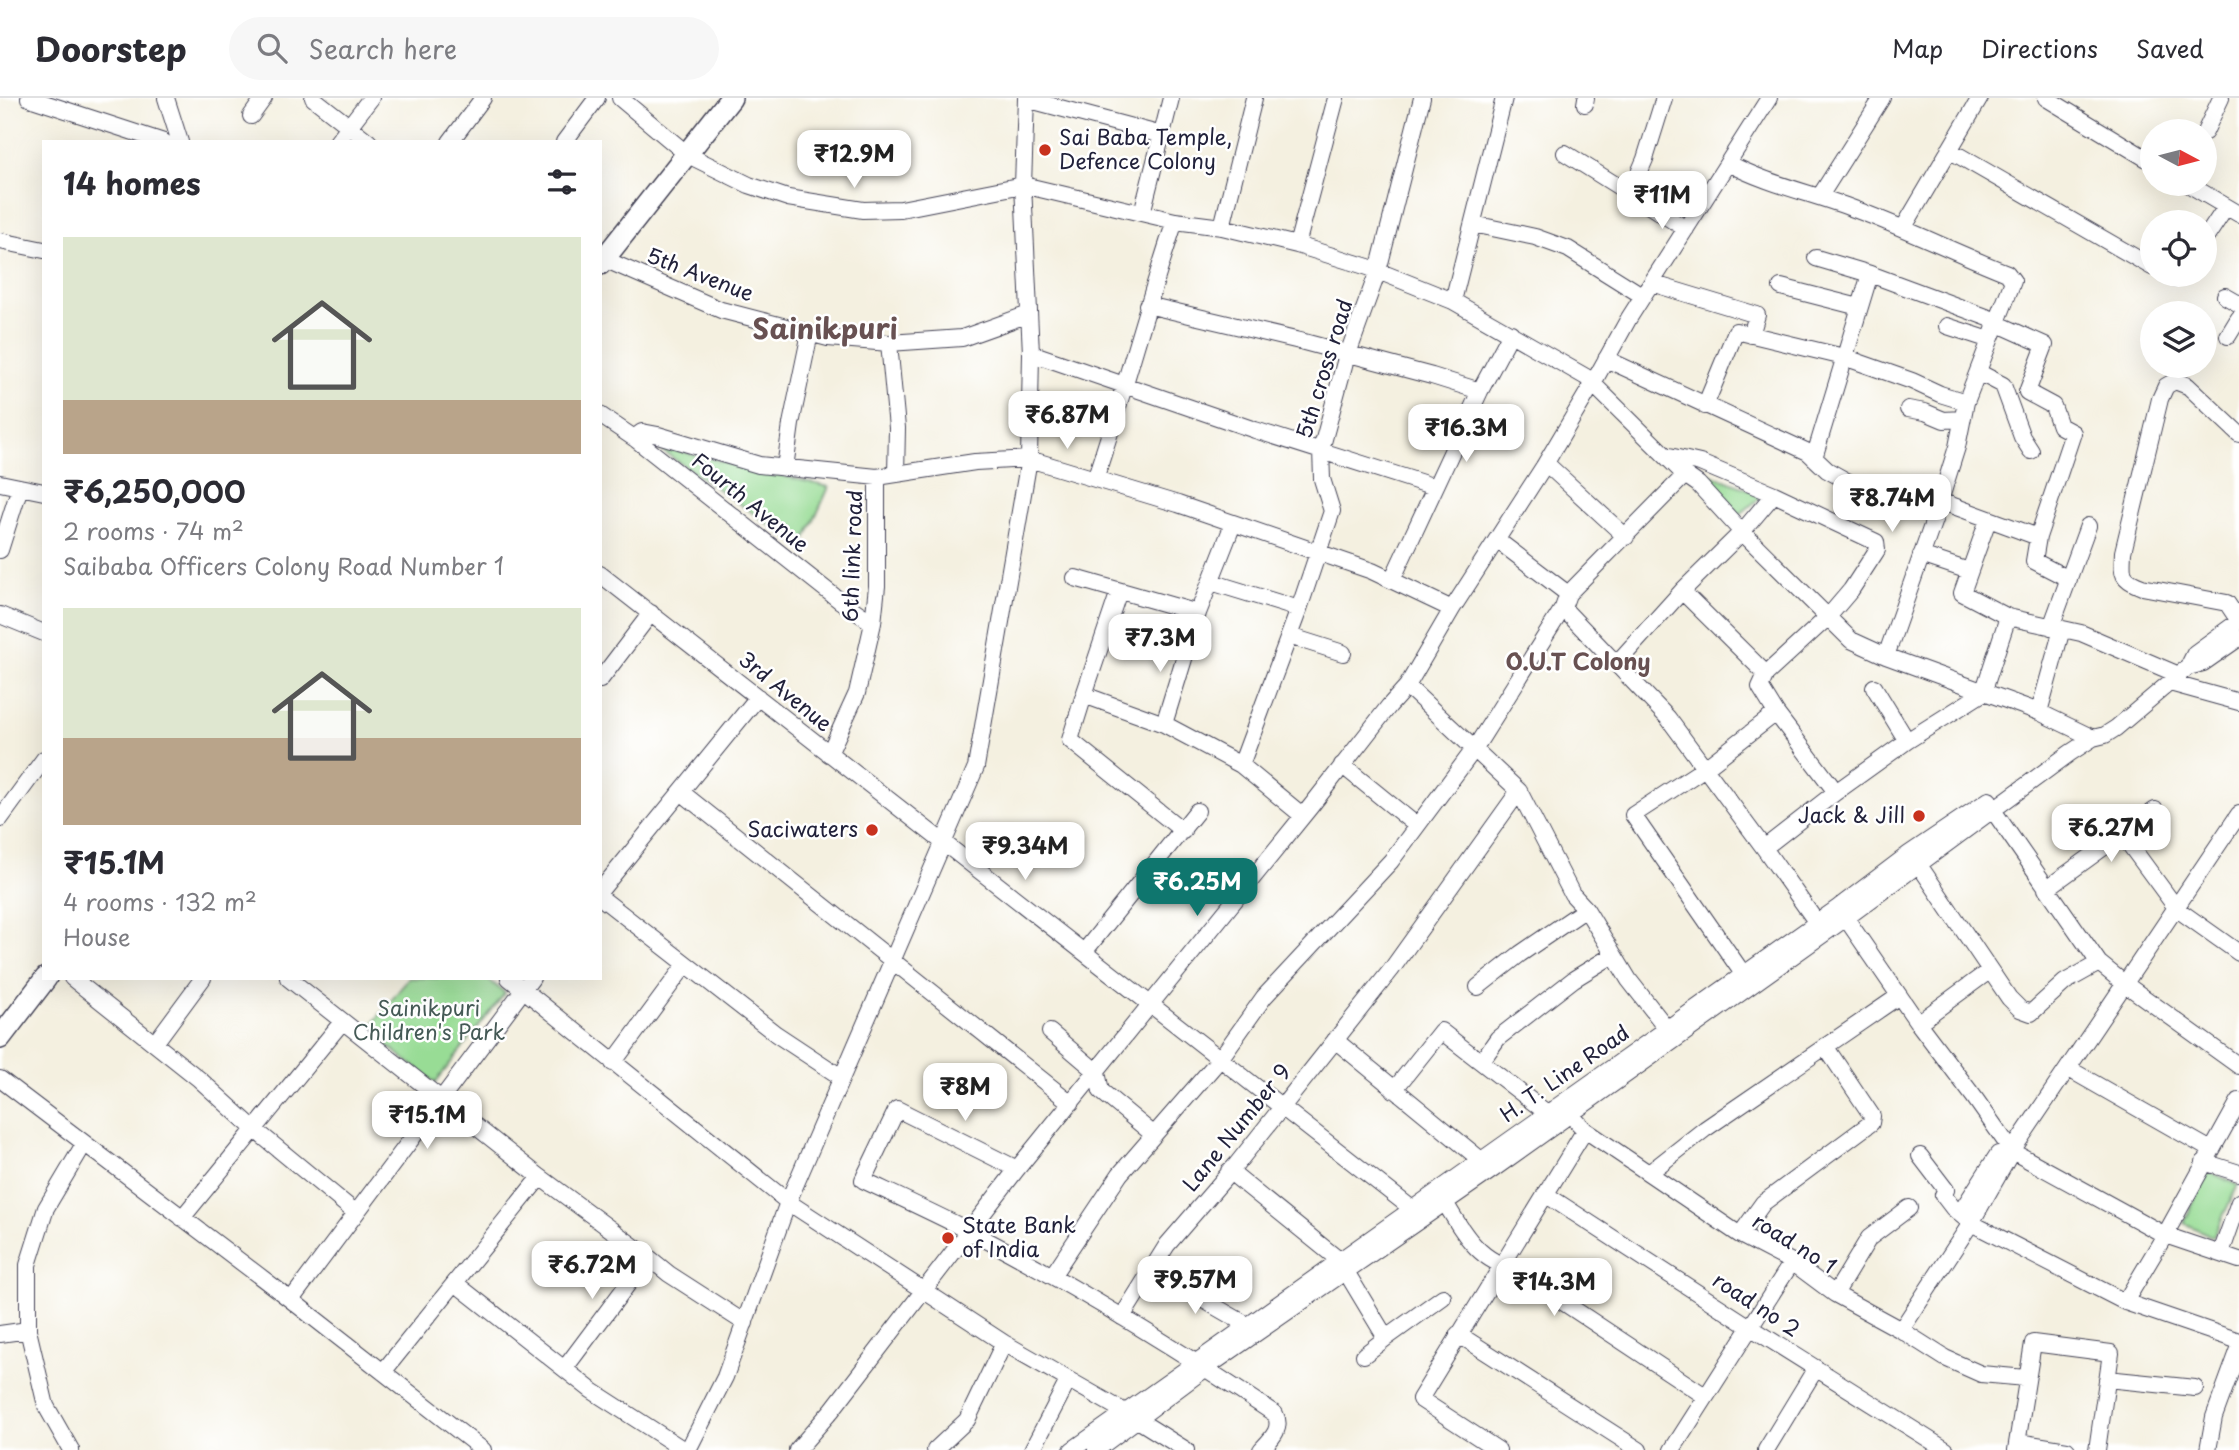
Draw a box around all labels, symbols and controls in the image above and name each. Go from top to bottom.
search box [229,17,719,80]
text: Doorstep [35,23,187,73]
icon: search [253,29,291,67]
text: Search here [309,29,457,68]
text: Map [1892,30,1943,66]
text: Directions [1981,30,2098,66]
text: Saved [2136,30,2204,66]
north arrow [2140,119,2217,196]
map controls [2140,119,2217,378]
place label: Sai Baba Temple, Defence Colony [1059,120,1232,176]
pin: ₹12.9M [797,130,911,190]
text: ₹12.9M [813,135,895,170]
marker: Sai Baba Temple, Defence Colony [1037,142,1053,158]
text: 14 homes [63,160,201,205]
icon: filters [543,163,581,201]
pin: ₹11M [1621,172,1703,231]
text: ₹11M [1633,176,1691,211]
button: locate [2140,210,2217,287]
street label: 5th Avenue [643,238,759,308]
icon: home [259,282,385,408]
street label: 5th cross road [1287,295,1359,442]
button: layers [2140,301,2217,378]
district label: Sainikpuri [752,306,898,349]
pin: ₹6.87M [1010,392,1124,451]
text: ₹6.87M [1024,396,1110,431]
pin: ₹16.3M [1409,404,1523,464]
text: ₹16.3M [1424,409,1508,444]
street label: Fourth Avenue [686,444,817,559]
text: ₹6,250,000 [63,468,246,513]
pin: ₹8.74M [1835,474,1949,534]
text: ₹8.74M [1849,479,1935,514]
street label: 6th link road [833,489,869,622]
text: 2 rooms · 74 m² [63,513,244,548]
text: Saibaba Officers Colony Road Number 1 [63,548,504,583]
pin: ₹7.3M [1111,614,1209,674]
text: ₹7.3M [1124,619,1196,654]
street label: 3rd Avenue [733,643,840,738]
district label: O.U.T Colony [1506,643,1650,678]
icon: home [259,653,385,779]
place label: Jack & Jill [1798,798,1905,830]
pin: ₹6.27M [2054,804,2168,864]
marker: Jack & Jill [1911,808,1927,824]
text: ₹6.27M [2068,809,2154,844]
place label: Saciwaters [747,812,858,844]
marker: Saciwaters [864,822,880,838]
pin: ₹9.34M [968,822,1082,882]
text: ₹9.34M [982,827,1068,862]
text: ₹15.1M [63,839,165,884]
pin: ₹6.25M [1140,858,1254,918]
text: ₹6.25M [1152,863,1242,898]
text: 4 rooms · 132 m² [63,884,257,919]
text: House [63,919,130,954]
park label: Sainikpuri Children's Park [353,991,505,1047]
street label: H. T. Line Road [1493,1016,1635,1129]
street label: Lane Number 9 [1174,1056,1297,1198]
pin: ₹8M [931,1063,999,1123]
text: ₹8M [939,1068,991,1103]
pin: ₹15.1M [370,1091,484,1151]
text: ₹15.1M [388,1096,466,1131]
street label: road no 1 [1747,1204,1843,1281]
place label: State Bank of India [962,1208,1076,1264]
marker: State Bank of India [940,1230,956,1246]
pin: ₹6.72M [535,1242,649,1301]
text: ₹6.72M [548,1246,636,1281]
pin: ₹9.57M [1138,1256,1252,1316]
pin: ₹14.3M [1497,1258,1611,1318]
text: ₹9.57M [1153,1261,1237,1296]
text: ₹14.3M [1512,1263,1596,1298]
street label: road no 2 [1707,1263,1807,1344]

